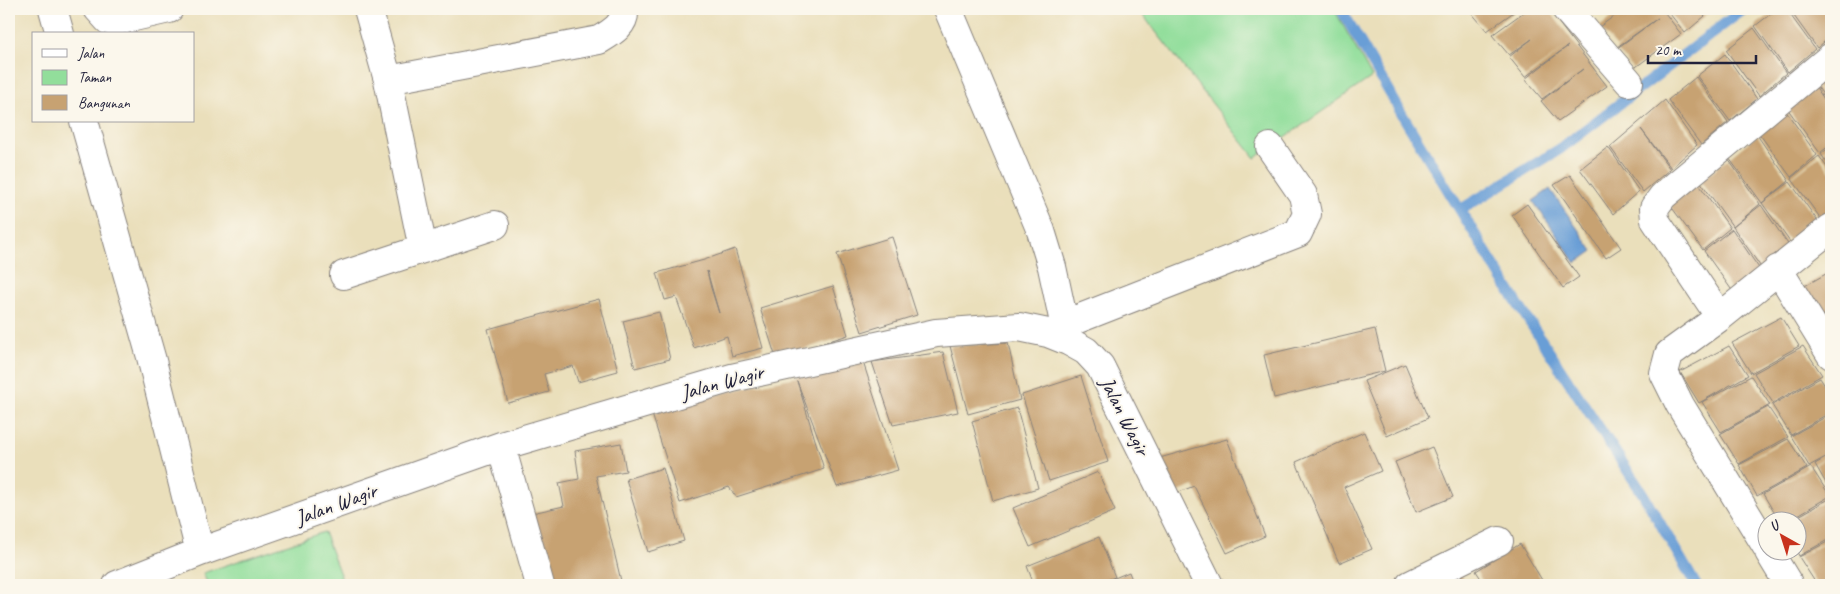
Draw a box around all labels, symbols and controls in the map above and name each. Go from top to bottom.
legend [32,32,195,122]
scale bar [1648,32,1755,64]
text: 20 m [1655,41,1682,60]
text: Jalan [77,44,105,63]
text: Taman [78,68,111,87]
text: Bangunan [78,94,131,113]
street label: Jalan Wagir [677,358,769,406]
street label: Jalan Wagir [1094,372,1157,462]
street label: Jalan Wagir [291,476,382,531]
north arrow [1758,512,1808,562]
text: U [1766,516,1785,535]

